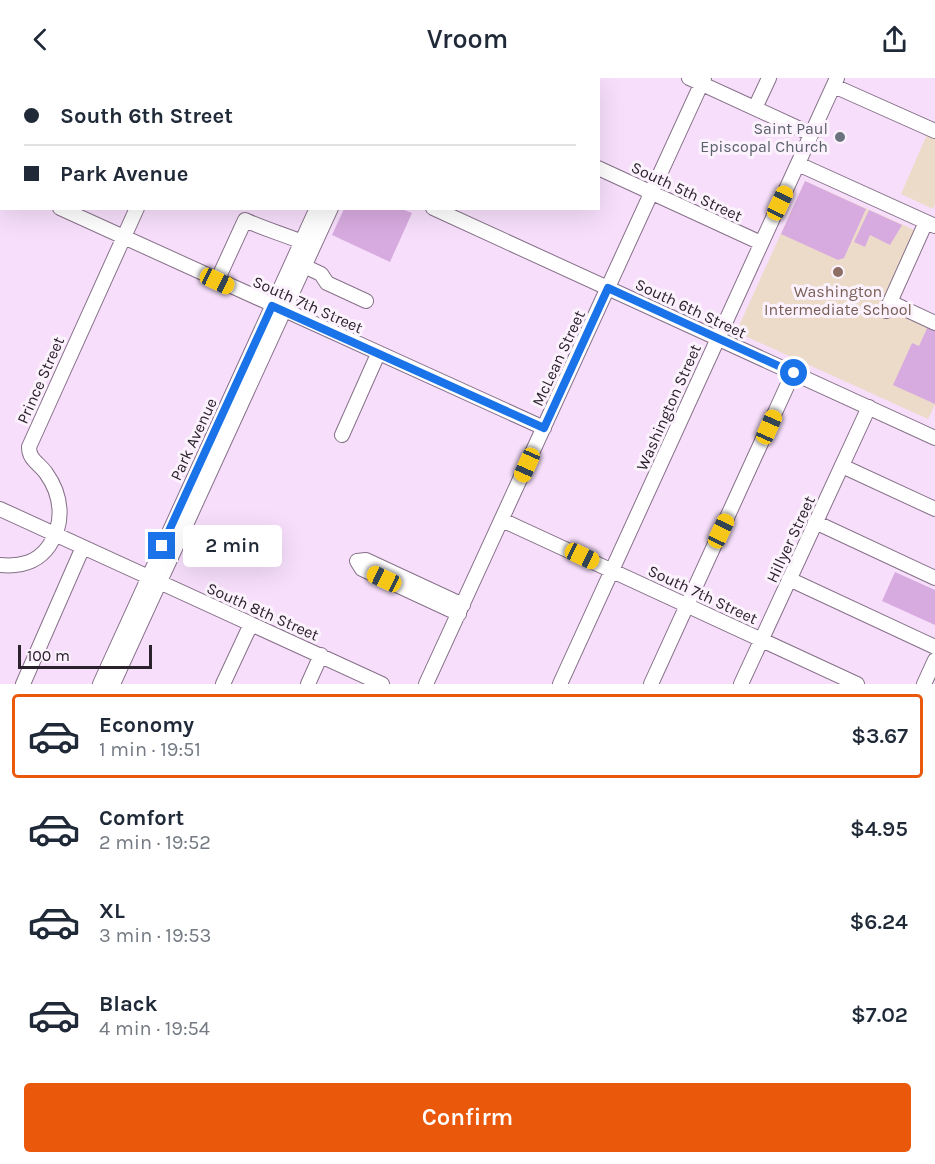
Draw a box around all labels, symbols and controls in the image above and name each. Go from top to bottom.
icon: back [24,23,57,56]
text: Vroom [427,23,508,55]
icon: share [878,23,911,56]
text: South 6th Street [60,103,233,129]
place label: Saint Paul Episcopal Church [700,119,828,156]
marker: Saint Paul Episcopal Church [833,130,847,144]
street label: South 5th Street [628,157,745,225]
text: Park Avenue [60,161,188,187]
car [764,183,796,223]
car [197,265,237,297]
marker: Washington Intermediate School [831,265,845,279]
street label: South 7th Street [250,272,366,337]
street label: South 6th Street [632,274,749,342]
place label: Washington Intermediate School [764,282,912,319]
street label: McLean Street [528,307,589,409]
street label: Prince Street [13,334,68,427]
street label: Washington Street [632,341,705,473]
route start [780,359,807,386]
street label: Park Avenue [166,395,221,484]
car [753,407,785,447]
car [511,445,543,485]
street label: Hillyer Street [762,493,819,586]
car [705,511,737,551]
callout: 2 min [183,525,282,567]
route end [148,532,175,559]
text: 2 min [205,534,260,557]
car [562,540,602,572]
street label: South 7th Street [645,561,760,628]
car [364,563,404,595]
street label: South 8th Street [204,578,322,645]
scale bar [18,642,152,670]
text: 100 m [27,646,70,665]
icon: car [27,709,81,763]
text: Economy [99,712,194,738]
text: $3.67 [851,723,908,749]
text: 1 min · 19:51 [99,738,201,761]
icon: car [27,802,81,856]
text: Comfort [99,805,184,831]
text: $4.95 [850,816,908,842]
text: 2 min · 19:52 [99,831,211,854]
icon: car [27,895,81,949]
text: XL [99,898,125,924]
text: $6.24 [850,909,908,935]
text: 3 min · 19:53 [99,924,211,947]
icon: car [27,988,81,1042]
text: Black [99,991,158,1017]
text: $7.02 [851,1002,908,1028]
text: 4 min · 19:54 [99,1017,210,1040]
button: Confirm [24,1083,911,1152]

